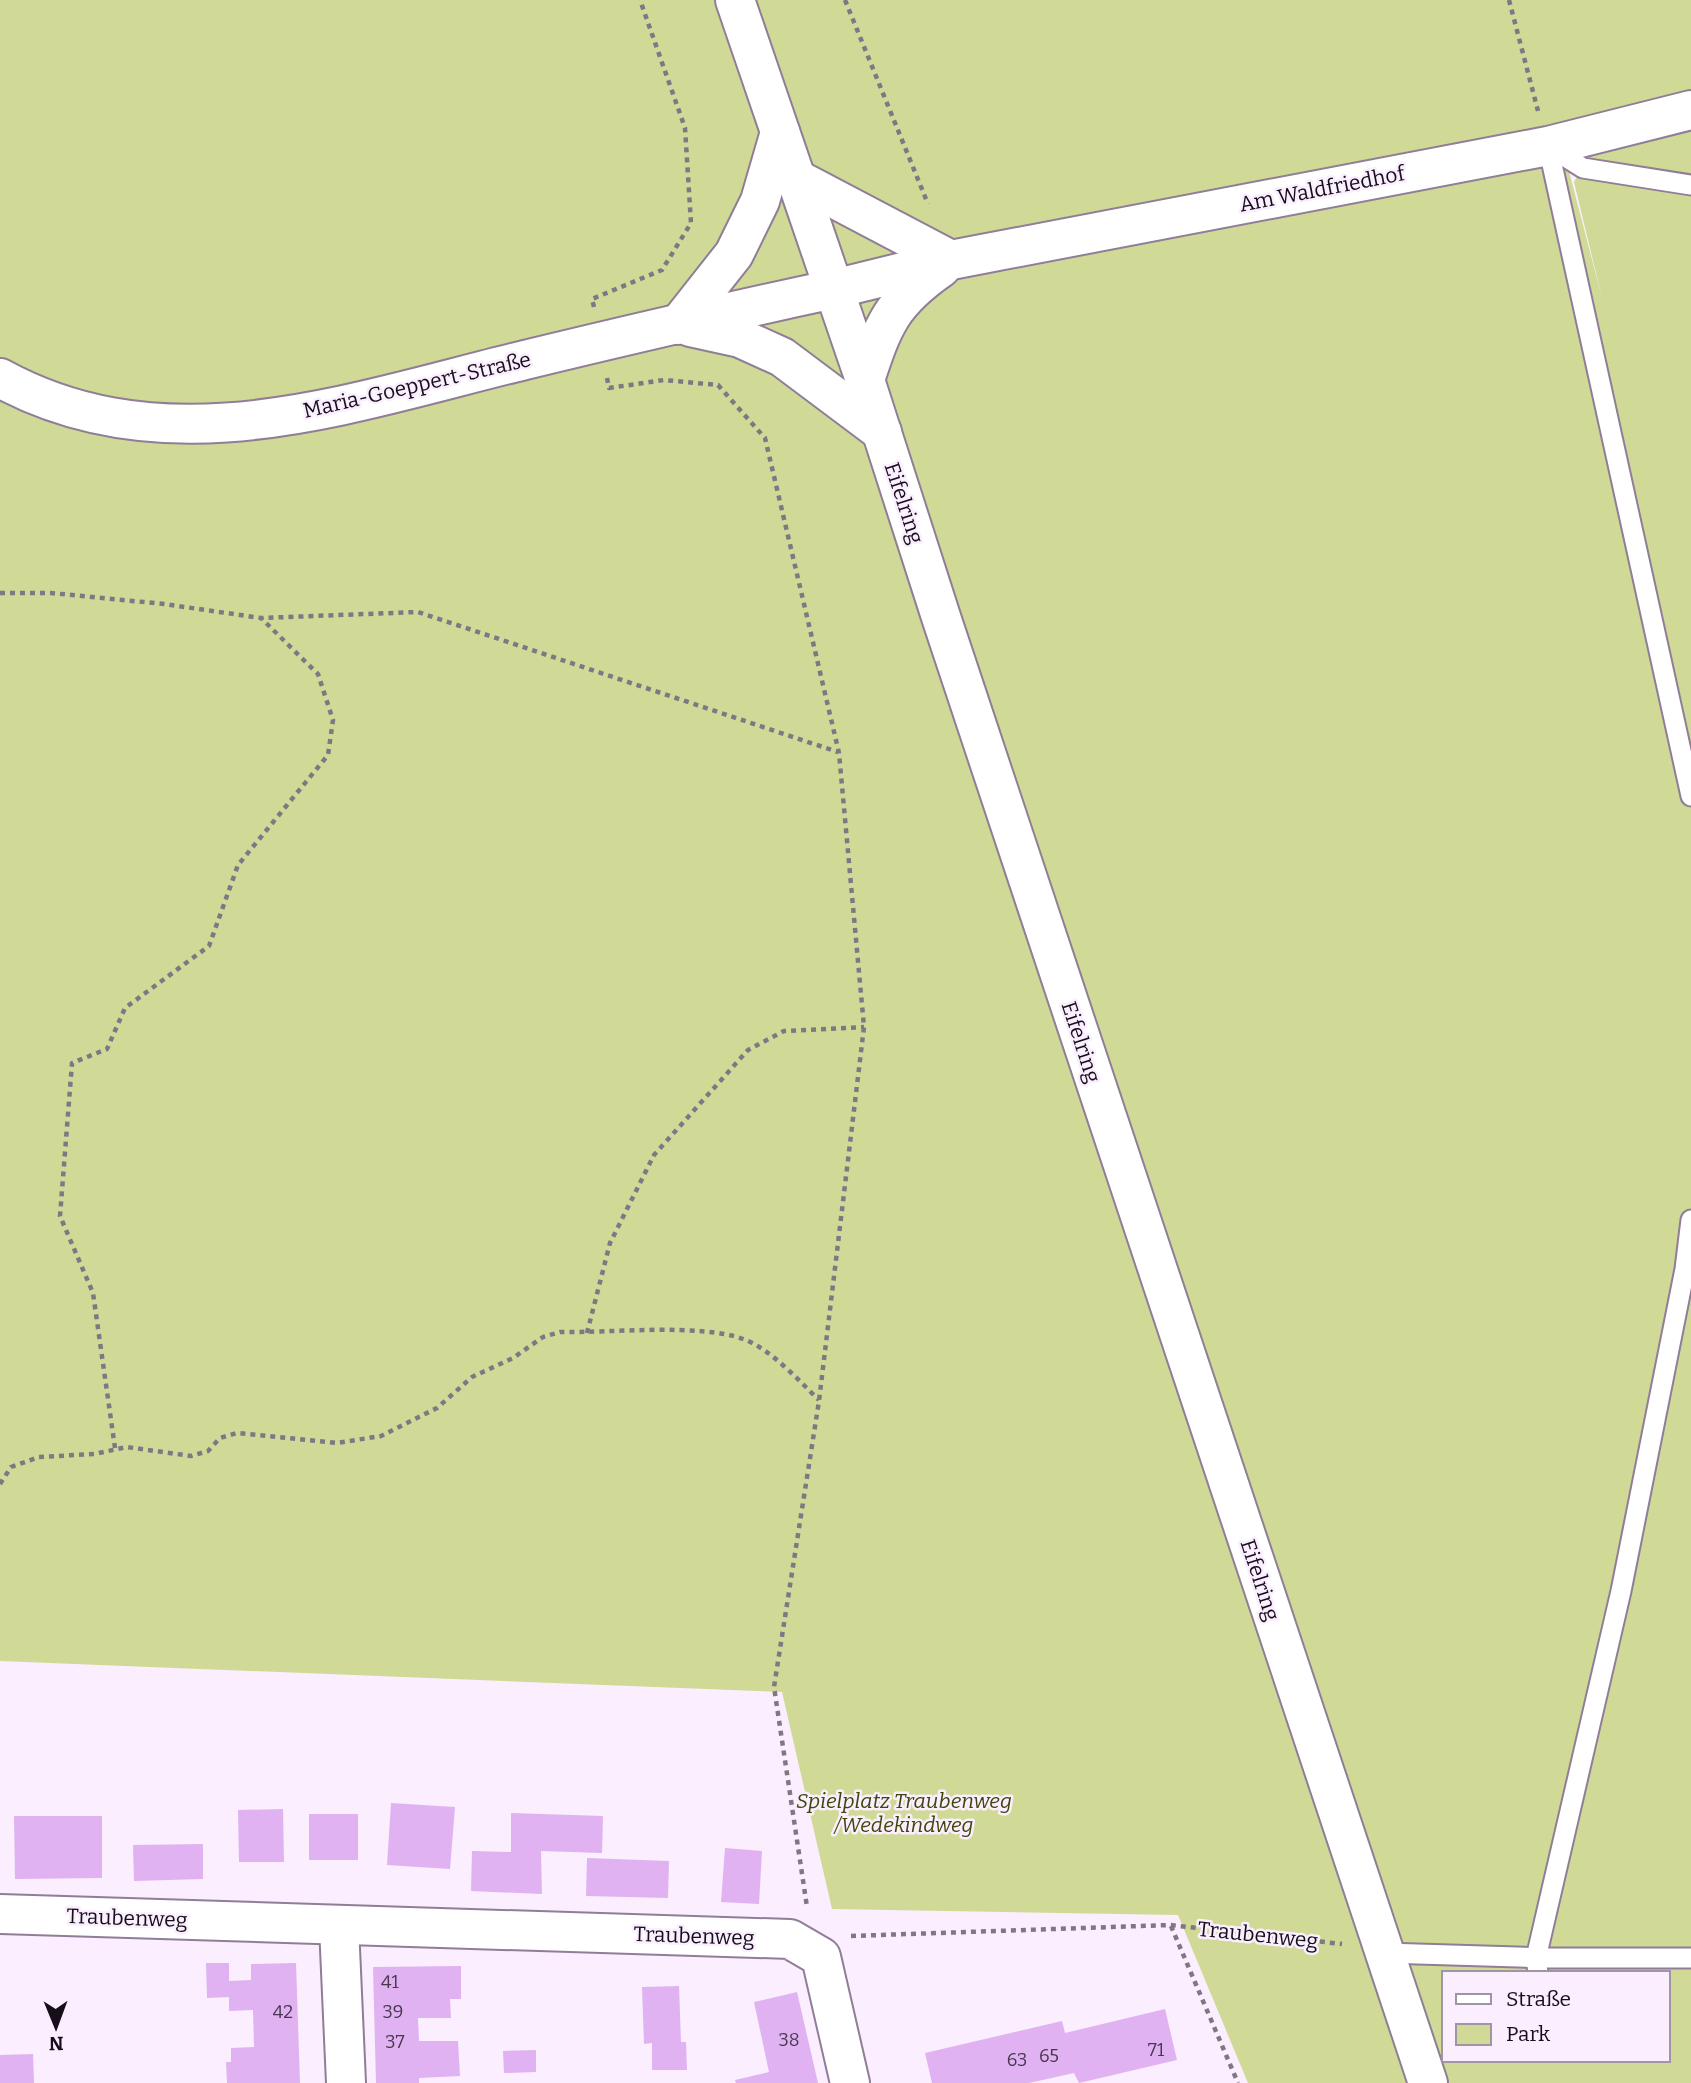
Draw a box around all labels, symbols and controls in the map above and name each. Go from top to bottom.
street label: Am Waldfriedhof [1237,160,1408,218]
street label: Maria-Goeppert-Straße [301,346,533,424]
street label: Eifelring [879,459,929,547]
street label: Eifelring [1056,998,1106,1086]
street label: Eifelring [1235,1536,1285,1624]
park label: Spielplatz Traubenweg /Wedekindweg [796,1788,1012,1838]
street label: Traubenweg [66,1903,188,1933]
street label: Traubenweg [1196,1916,1320,1954]
street label: Traubenweg [633,1921,755,1951]
house number: 41 [381,1971,400,1993]
legend [1442,1971,1670,2062]
text: Straße [1506,1986,1571,2012]
north arrow [21,1992,91,2062]
house number: 42 [273,2001,293,2023]
house number: 39 [383,2001,403,2023]
text: Park [1506,2021,1550,2047]
house number: 38 [778,2029,800,2051]
house number: 37 [385,2031,405,2053]
text: N [48,2032,64,2055]
house number: 71 [1148,2039,1165,2061]
house number: 65 [1039,2045,1059,2067]
house number: 63 [1007,2049,1027,2071]

